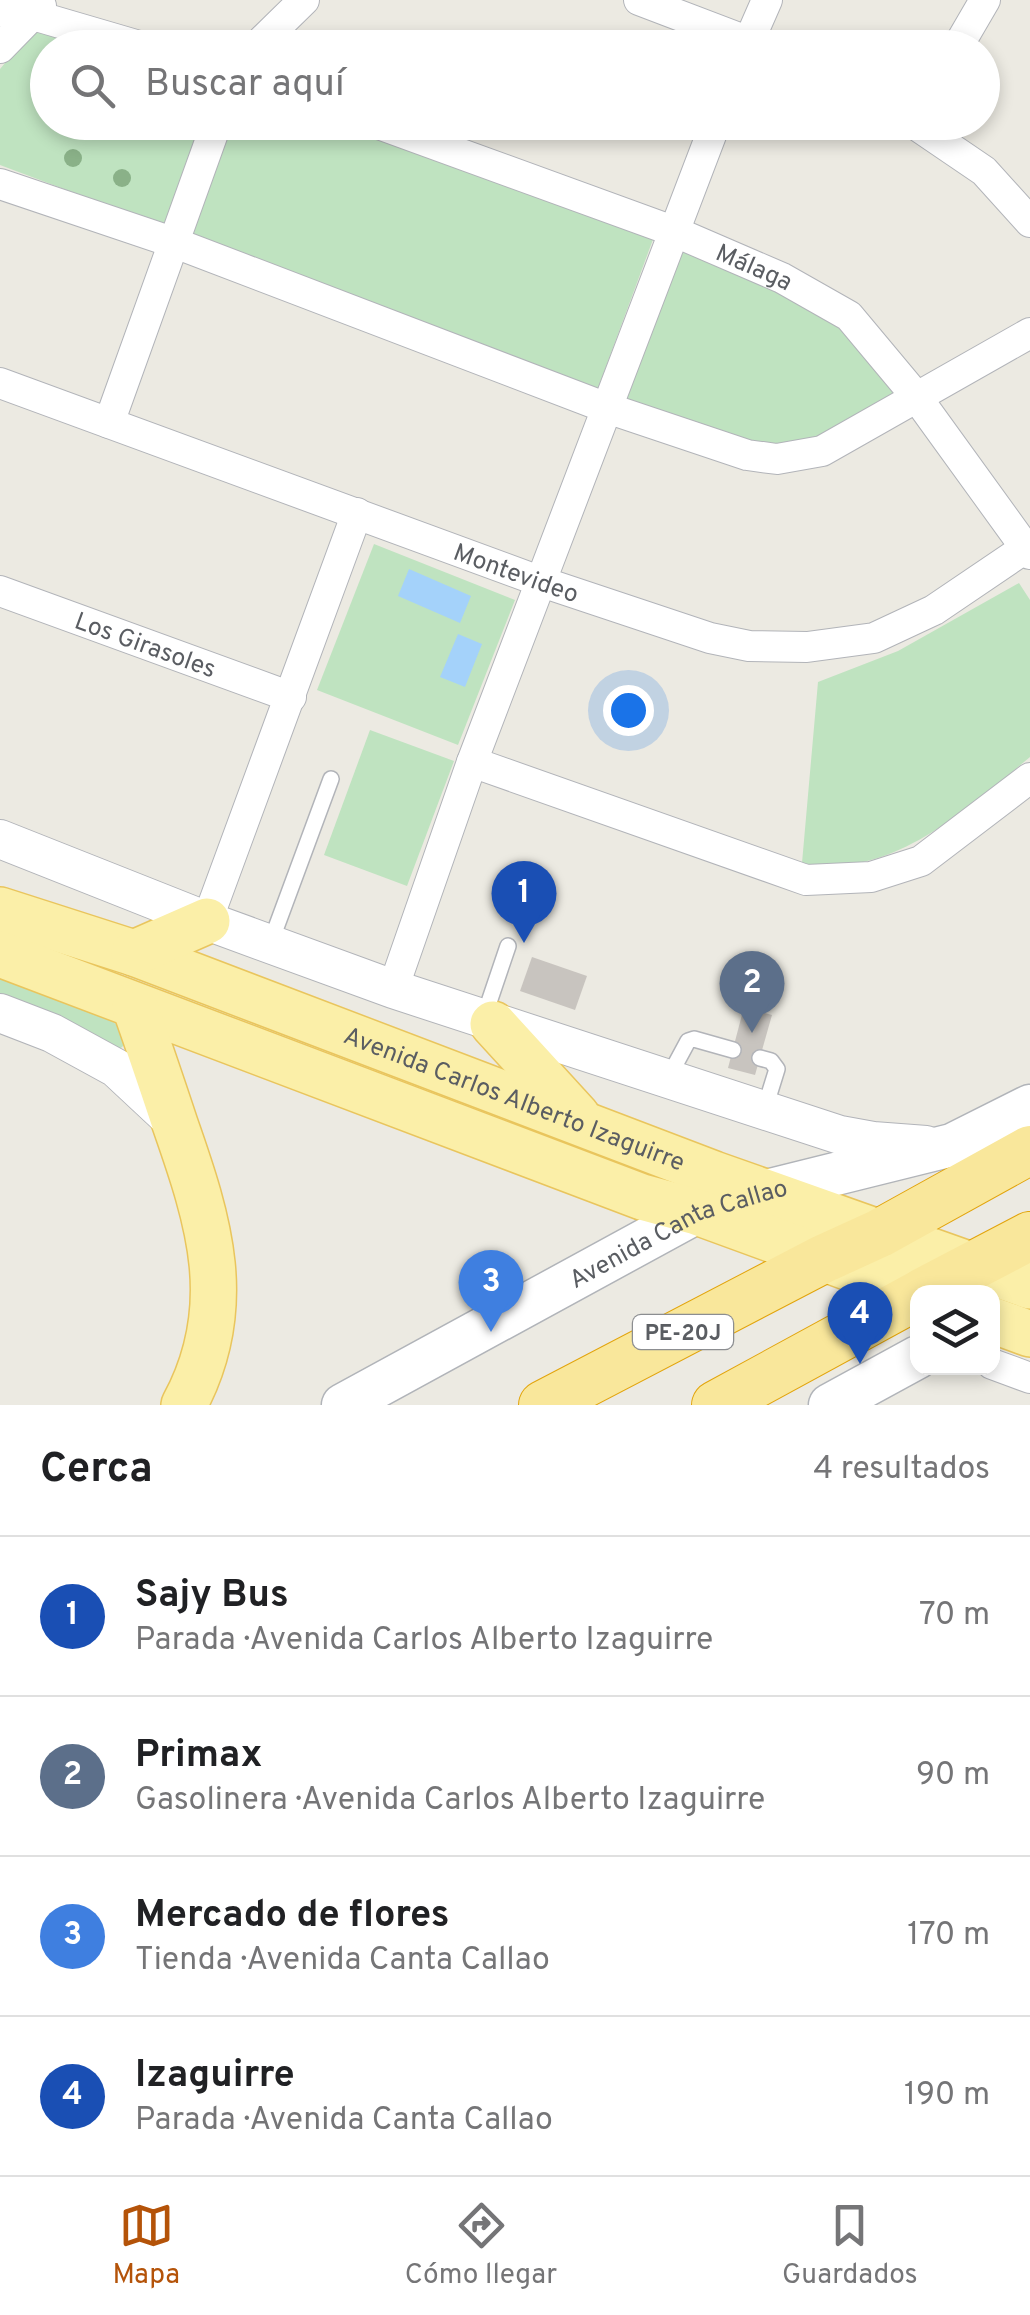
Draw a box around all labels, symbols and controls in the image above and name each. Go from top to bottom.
search box [30,30,1000,140]
icon: search [65,58,120,113]
text: Buscar aquí [145,61,345,110]
street label: Málaga [710,238,798,300]
street label: Montevideo [448,538,582,612]
street label: Los Girasoles [70,606,220,687]
your location [603,685,654,736]
pin: 1 [492,860,556,943]
pin: 2 [720,950,784,1033]
street label: Avenida Carlos Alberto Izaguirre [338,1021,689,1180]
street label: Avenida Canta Callao [565,1173,791,1298]
pin: 3 [458,1250,524,1332]
pin: 4 [828,1282,892,1364]
map controls [910,1285,1000,1375]
button: layers [910,1285,1000,1375]
road number: PE-20J [633,1315,733,1349]
text: Cerca [40,1444,153,1497]
text: 4 resultados [813,1450,990,1490]
text: Sajy Bus [135,1572,289,1621]
text: 1 [66,1596,79,1636]
text: 70 m [919,1596,990,1636]
text: Parada · Avenida Carlos Alberto Izaguirre [135,1621,713,1661]
text: Primax [135,1732,262,1781]
text: 2 [63,1756,82,1796]
text: 90 m [916,1756,990,1796]
text: Gasolinera · Avenida Carlos Alberto Izaguirre [135,1781,765,1821]
text: Mercado de flores [135,1892,450,1941]
text: 3 [63,1916,82,1956]
text: 170 m [907,1916,990,1956]
text: Tienda · Avenida Canta Callao [135,1941,550,1981]
text: Izaguirre [135,2052,295,2101]
text: 4 [62,2076,83,2116]
text: 190 m [904,2076,990,2116]
text: Parada · Avenida Canta Callao [135,2101,553,2141]
tab: Mapa [112,2198,180,2294]
tab: Cómo llegar [405,2198,557,2294]
tab: Guardados [782,2198,918,2294]

